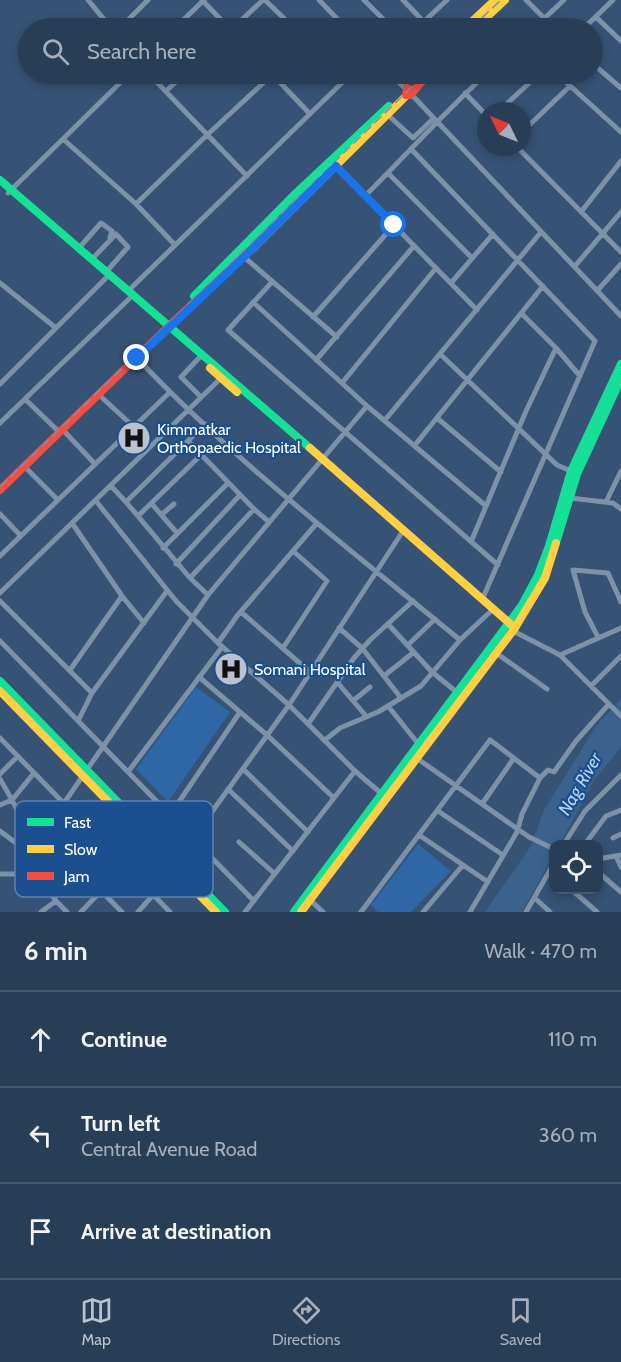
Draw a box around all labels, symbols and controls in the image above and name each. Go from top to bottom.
search box [18,18,603,84]
icon: search [39,35,72,68]
text: Search here [87,38,196,65]
north arrow [477,102,531,156]
route start [380,211,406,237]
route end [123,344,149,370]
hospital icon: Kimmatkar Orthopaedic Hospital [116,420,152,456]
place label: Kimmatkar Orthopaedic Hospital [157,420,301,457]
hospital icon: Somani Hospital [213,651,249,687]
place label: Somani Hospital [254,660,366,679]
water label: Nag River [553,747,607,819]
legend [15,801,213,897]
text: Fast [64,813,92,832]
text: Slow [64,840,98,859]
map controls [549,840,603,894]
button: locate [549,840,603,894]
text: Jam [63,867,90,886]
text: 6 min [24,935,88,967]
text: Walk · 470 m [484,939,597,963]
icon: ahead [24,1023,57,1056]
text: Continue [81,1026,167,1053]
text: 110 m [548,1027,597,1051]
text: Turn left [81,1110,160,1137]
icon: left [24,1119,57,1152]
text: 360 m [539,1123,597,1147]
text: Central Avenue Road [81,1137,257,1161]
icon: arrive [24,1215,57,1248]
text: Arrive at destination [81,1218,271,1245]
tab: Map [80,1294,113,1349]
tab: Directions [272,1294,340,1349]
tab: Saved [500,1294,541,1349]

